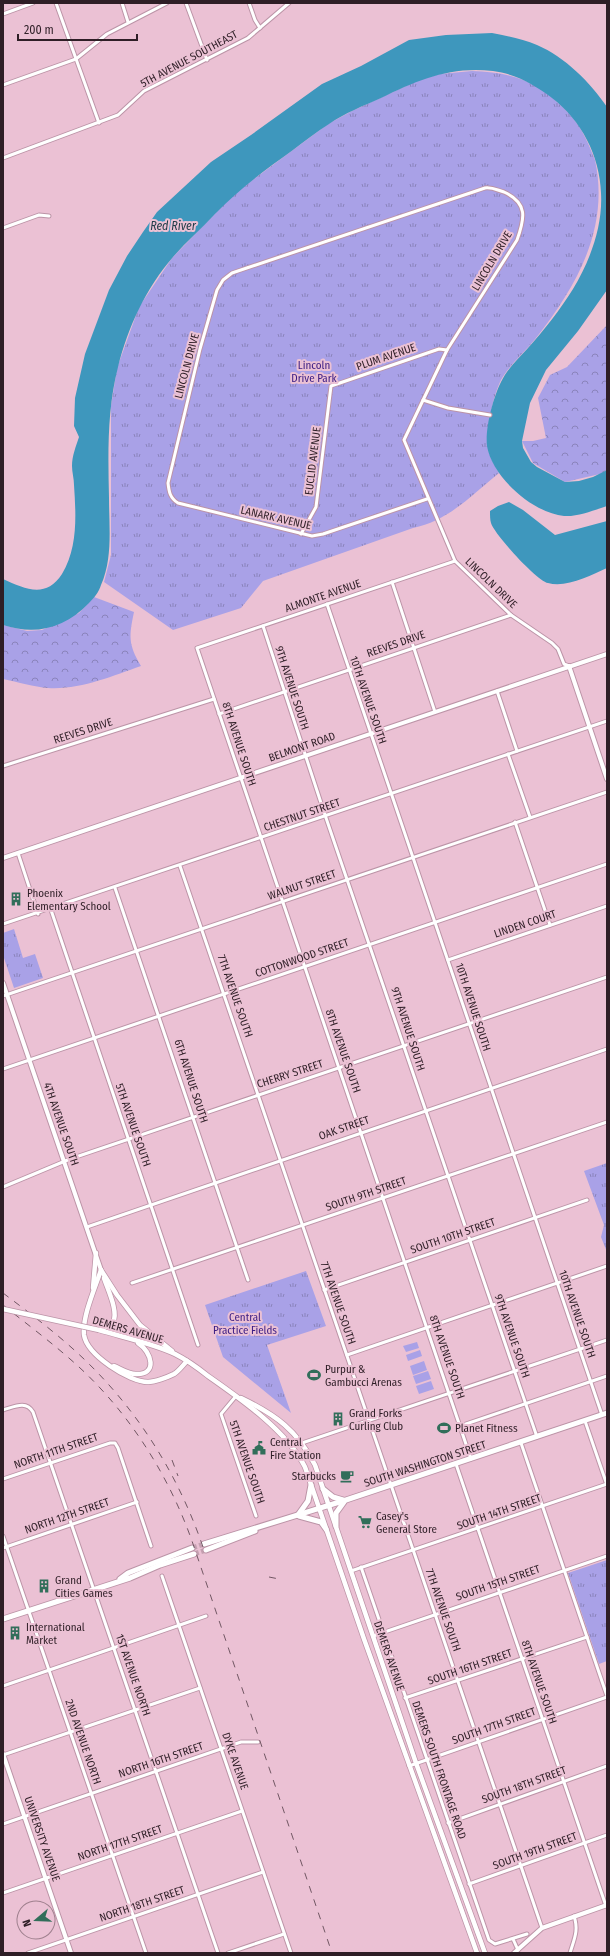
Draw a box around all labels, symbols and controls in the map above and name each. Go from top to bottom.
scale bar [18,16,137,42]
text: 200 m [24,23,54,37]
street label: 5TH AVENUE SOUTHEAST [138,27,241,90]
water label: Red River [150,219,197,233]
street label: LINCOLN DRIVE [469,229,515,293]
street label: LINCOLN DRIVE [172,332,202,400]
street label: PLUM AVENUE [355,341,417,373]
park label: Lincoln Drive Park [291,359,338,385]
street label: EUCLID AVENUE [302,426,324,496]
street label: LANARK AVENUE [239,504,313,532]
street label: LINCOLN DRIVE [462,555,520,611]
street label: ALMONTE AVENUE [283,577,363,615]
street label: REEVES DRIVE [365,628,427,660]
street label: 9TH AVENUE SOUTH [272,644,312,732]
street label: 10TH AVENUE SOUTH [347,654,389,746]
street label: 8TH AVENUE SOUTH [219,700,259,788]
street label: REEVES DRIVE [52,715,114,747]
street label: BELMONT ROAD [267,729,337,765]
street label: CHESTNUT STREET [262,796,343,834]
street label: WALNUT STREET [266,867,339,903]
place label: Phoenix Elementary School [27,887,111,913]
building icon: Phoenix Elementary School [8,891,24,907]
street label: LINDEN COURT [492,907,559,941]
street label: COTTONWOOD STREET [254,936,351,980]
street label: 7TH AVENUE SOUTH [215,953,255,1039]
street label: 10TH AVENUE SOUTH [453,961,493,1053]
street label: 9TH AVENUE SOUTH [388,985,428,1073]
street label: 8TH AVENUE SOUTH [323,1008,363,1094]
street label: 6TH AVENUE SOUTH [171,1038,211,1124]
street label: CHERRY STREET [255,1057,326,1091]
street label: 4TH AVENUE SOUTH [41,1081,81,1167]
street label: 5TH AVENUE SOUTH [113,1082,153,1168]
street label: OAK STREET [317,1113,372,1143]
street label: SOUTH 9TH STREET [324,1174,409,1214]
street label: SOUTH 10TH STREET [409,1215,498,1257]
street label: 7TH AVENUE SOUTH [318,1260,358,1346]
street label: 10TH AVENUE SOUTH [556,1268,598,1360]
street label: 9TH AVENUE SOUTH [492,1293,532,1379]
park label: Central Practice Fields [213,1311,277,1337]
street label: DEMERS AVENUE [91,1314,165,1346]
street label: 8TH AVENUE SOUTH [427,1314,467,1400]
place label: Purpur & Gambucci Arenas [325,1363,402,1389]
sports icon: Purpur & Gambucci Arenas [306,1367,322,1383]
place label: Grand Forks Curling Club [349,1407,403,1433]
building icon: Grand Forks Curling Club [330,1411,346,1427]
street label: 5TH AVENUE SOUTH [227,1419,267,1505]
sports icon: Planet Fitness [436,1420,452,1436]
place label: Planet Fitness [455,1422,518,1435]
street label: NORTH 11TH STREET [12,1430,101,1472]
place label: Central Fire Station [270,1436,321,1462]
street label: SOUTH WASHINGTON STREET [362,1438,489,1490]
public building icon: Central Fire Station [251,1440,267,1456]
cafe icon: Starbucks [339,1468,355,1484]
place label: Starbucks [292,1470,336,1483]
street label: SOUTH 14TH STREET [455,1491,544,1533]
street label: NORTH 12TH STREET [23,1495,112,1537]
place label: Casey's General Store [376,1510,437,1536]
supermarket icon: Casey's General Store [357,1514,373,1530]
street label: SOUTH 15TH STREET [454,1562,543,1603]
street label: 7TH AVENUE SOUTH [423,1567,463,1653]
place label: Grand Cities Games [55,1574,113,1600]
building icon: Grand Cities Games [36,1578,52,1594]
street label: DEMERS AVENUE [371,1619,407,1693]
place label: International Market [26,1621,85,1647]
building icon: International Market [7,1625,23,1641]
street label: 1ST AVENUE NORTH [113,1632,153,1718]
street label: 8TH AVENUE SOUTH [519,1639,559,1725]
street label: SOUTH 16TH STREET [426,1646,515,1688]
street label: 2ND AVENUE NORTH [62,1698,104,1786]
street label: DEMERS SOUTH FRONTAGE ROAD [409,1699,469,1841]
street label: SOUTH 17TH STREET [450,1705,538,1747]
street label: DYKE AVENUE [219,1731,251,1791]
street label: NORTH 16TH STREET [117,1739,206,1781]
street label: SOUTH 18TH STREET [480,1763,569,1806]
street label: UNIVERSITY AVENUE [21,1795,63,1883]
street label: NORTH 17TH STREET [76,1822,165,1864]
street label: SOUTH 19TH STREET [491,1829,580,1872]
street label: NORTH 18TH STREET [98,1883,187,1925]
north arrow [16,1900,56,1940]
text: N [20,1918,34,1928]

